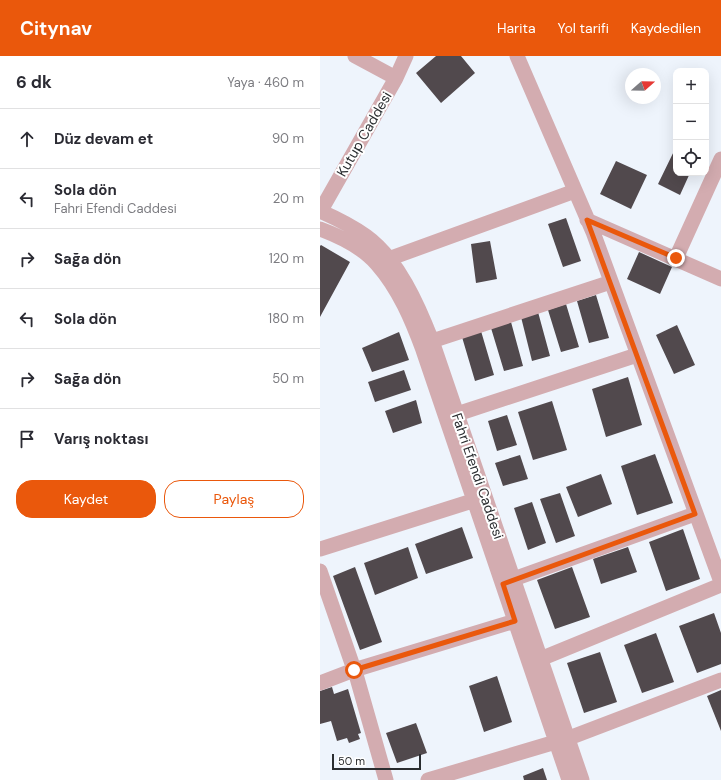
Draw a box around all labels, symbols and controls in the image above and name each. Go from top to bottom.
text: Citynav [20,16,92,41]
text: Harita [497,19,536,37]
text: Yol tarifi [558,19,609,37]
text: Kaydedilen [631,19,701,37]
north arrow [625,68,661,104]
map controls [673,68,709,176]
button: + [673,68,709,104]
text: 6 dk [16,71,52,93]
text: Yaya · 460 m [227,74,304,91]
street label: Kutup Caddesi [332,88,396,180]
button: − [673,104,709,140]
icon: ahead [16,128,38,150]
text: Düz devam et [54,129,153,149]
text: 90 m [272,130,304,147]
button: locate [673,140,709,176]
text: Sola dön [54,180,117,200]
icon: left [16,188,38,210]
text: 20 m [273,190,304,207]
text: Fahri Efendi Caddesi [54,200,177,217]
icon: right [16,248,38,270]
text: Sağa dön [54,249,121,269]
route end [667,249,685,267]
text: 120 m [269,250,304,267]
icon: left [16,308,38,330]
text: Sola dön [54,309,117,329]
text: 180 m [268,310,304,327]
icon: right [16,368,38,390]
text: Sağa dön [54,369,121,389]
text: 50 m [272,370,304,387]
street label: Fahri Efendi Caddesi [448,411,508,541]
icon: arrive [16,428,38,450]
text: Varış noktası [54,429,148,449]
button: Kaydet [16,480,156,518]
button: Paylaş [164,480,304,518]
route start [345,661,363,679]
scale bar [332,752,421,771]
text: 50 m [338,754,365,768]

